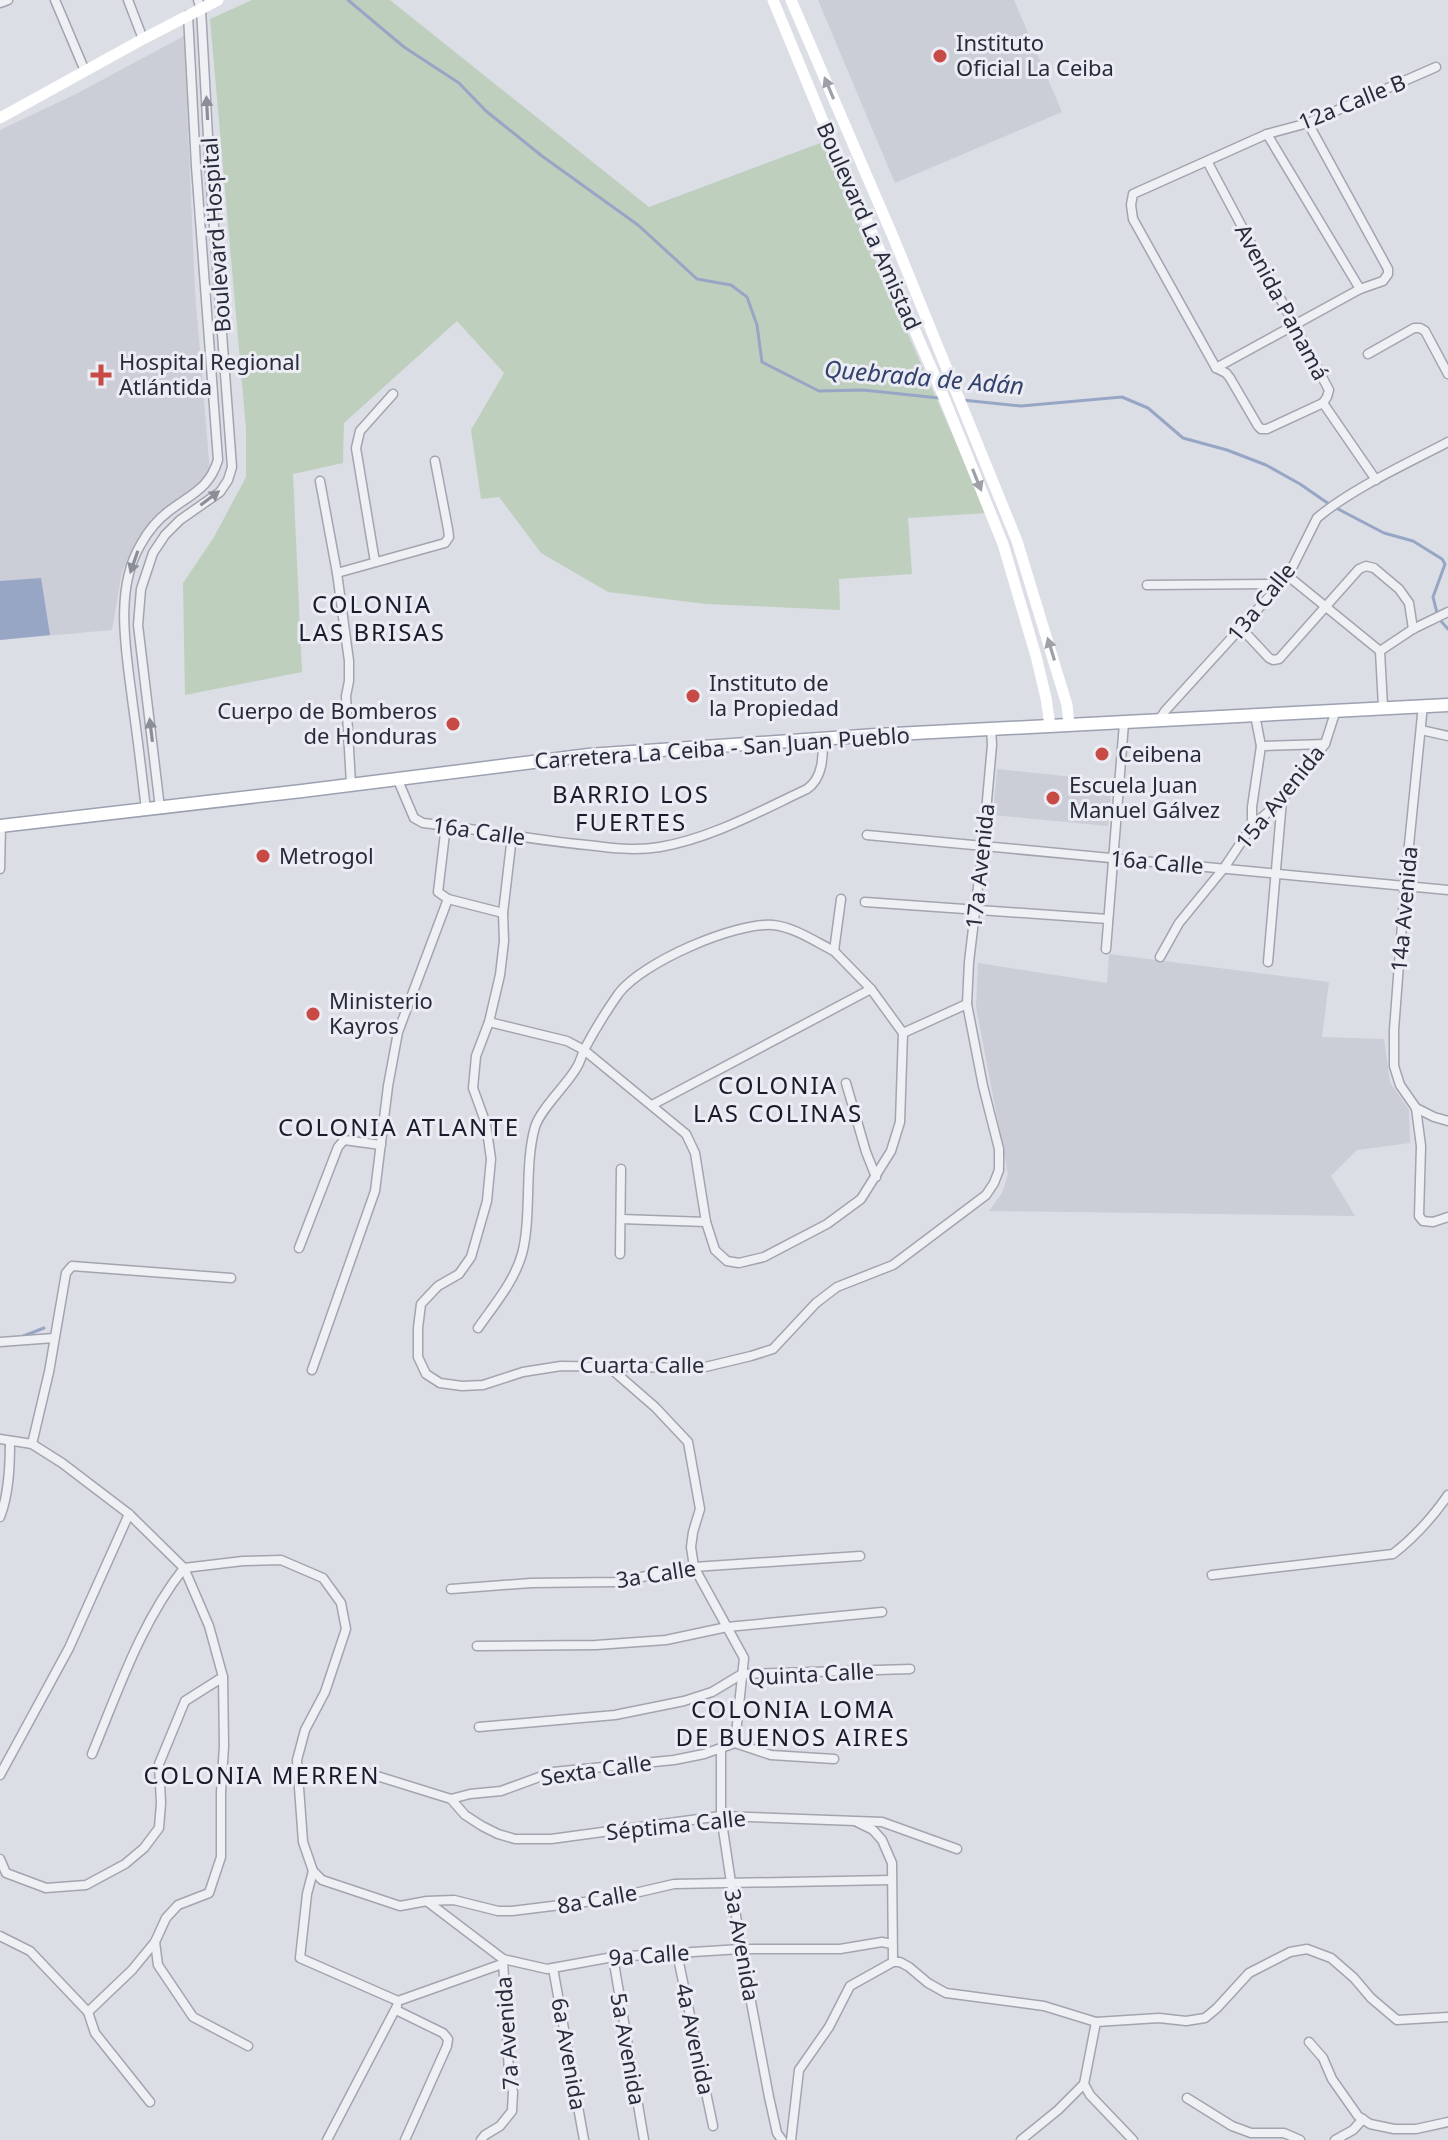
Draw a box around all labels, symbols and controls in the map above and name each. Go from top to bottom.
place label: Instituto Oficial La Ceiba [956,27,1114,82]
marker: Instituto Oficial La Ceiba [931,47,949,65]
street label: 12a Calle B [1293,66,1410,136]
one-way arrow [822,76,835,100]
one-way arrow [200,95,213,120]
street label: Boulevard La Amistad [811,117,929,334]
street label: Boulevard Hospital [193,136,237,334]
street label: Avenida Panamá [1229,218,1337,385]
place label: Hospital Regional Atlántida [119,346,300,401]
water label: Quebrada de Adán [823,351,1025,402]
marker: Hospital Regional Atlántida [90,364,112,386]
one-way arrow [971,468,984,492]
one-way arrow [200,491,220,507]
one-way arrow [127,550,139,574]
street label: 13a Calle [1219,556,1301,647]
district label: COLONIA LAS BRISAS [298,587,446,648]
one-way arrow [1044,637,1057,661]
place label: Instituto de la Propiedad [709,667,839,722]
marker: Instituto de la Propiedad [684,687,702,705]
place label: Cuerpo de Bomberos de Honduras [217,695,437,750]
marker: Cuerpo de Bomberos de Honduras [444,715,462,733]
one-way arrow [144,718,157,743]
street label: Carretera La Ceiba - San Juan Pueblo [533,719,911,775]
place label: Ceibena [1118,738,1202,768]
street label: 15a Avenida [1228,738,1331,855]
marker: Ceibena [1093,745,1111,763]
place label: Escuela Juan Manuel Gálvez [1069,769,1220,824]
district label: BARRIO LOS FUERTES [552,777,710,838]
marker: Escuela Juan Manuel Gálvez [1044,789,1062,807]
street label: 17a Avenida [958,802,1001,930]
street label: 16a Calle [431,809,527,851]
place label: Metrogol [279,840,374,870]
street label: 16a Calle [1109,842,1205,880]
street label: 14a Avenida [1383,845,1423,973]
marker: Metrogol [254,847,272,865]
place label: Ministerio Kayros [329,985,433,1040]
marker: Ministerio Kayros [304,1005,322,1023]
district label: COLONIA LAS COLINAS [693,1068,863,1129]
district label: COLONIA ATLANTE [278,1110,520,1143]
street label: Cuarta Calle [580,1349,704,1379]
street label: 3a Calle [614,1552,698,1594]
street label: Quinta Calle [747,1655,875,1691]
district label: COLONIA LOMA DE BUENOS AIRES [676,1692,910,1753]
street label: Sexta Calle [538,1746,653,1792]
district label: COLONIA MERREN [144,1758,380,1791]
street label: Séptima Calle [605,1802,747,1846]
street label: 8a Calle [555,1876,639,1920]
street label: 3a Avenida [718,1886,768,2003]
street label: 9a Calle [608,1936,690,1972]
street label: 7a Avenida [487,1975,525,2091]
street label: 4a Avenida [670,1980,722,2097]
street label: 5a Avenida [604,1990,654,2107]
street label: 6a Avenida [545,1995,595,2112]

